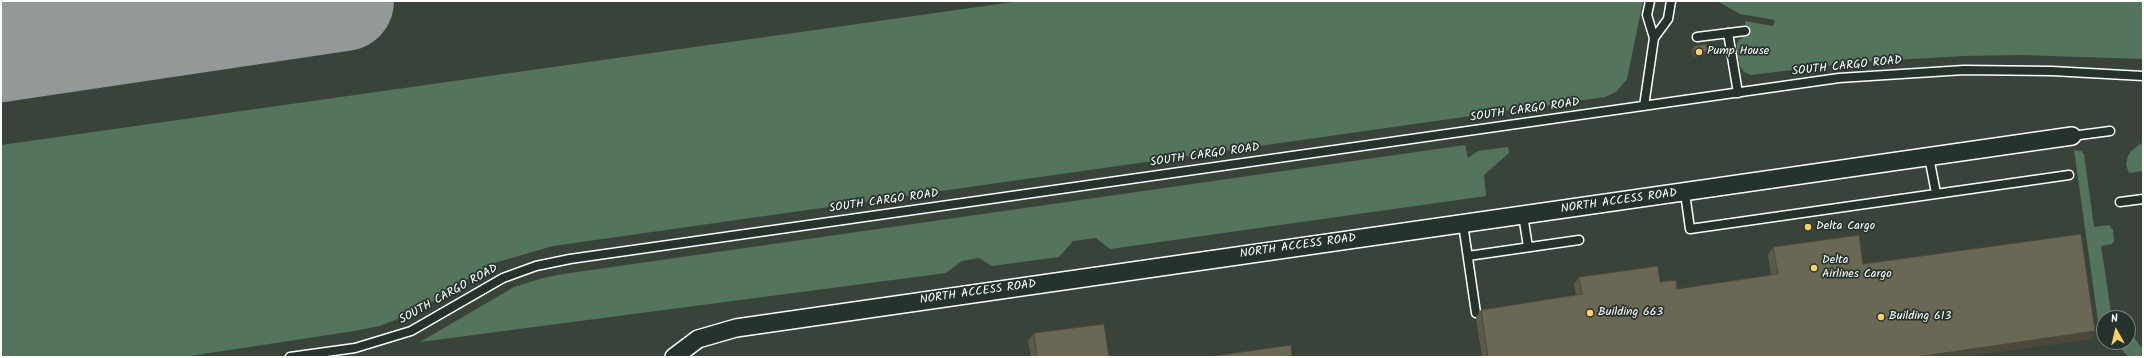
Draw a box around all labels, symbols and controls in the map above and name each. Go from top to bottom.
place label: Pump House [1707,45,1769,59]
marker: Pump House [1694,47,1704,57]
street label: SOUTH CARGO ROAD [1791,54,1903,80]
street label: SOUTH CARGO ROAD [1469,96,1581,126]
street label: SOUTH CARGO ROAD [1149,141,1261,171]
street label: SOUTH CARGO ROAD [828,187,940,217]
street label: NORTH ACCESS ROAD [1560,187,1678,217]
place label: Delta Cargo [1816,220,1875,234]
marker: Delta Cargo [1803,222,1813,232]
street label: NORTH ACCESS ROAD [1239,232,1357,262]
place label: Delta Airlines Cargo [1822,254,1892,282]
street label: SOUTH CARGO ROAD [397,262,501,328]
marker: Delta Airlines Cargo [1809,263,1819,273]
street label: NORTH ACCESS ROAD [919,278,1037,308]
place label: Building 663 [1598,306,1663,320]
marker: Building 663 [1585,308,1595,318]
place label: Building 613 [1889,310,1951,324]
north arrow [2096,310,2136,350]
text: N [2110,310,2119,329]
marker: Building 613 [1876,312,1886,322]

